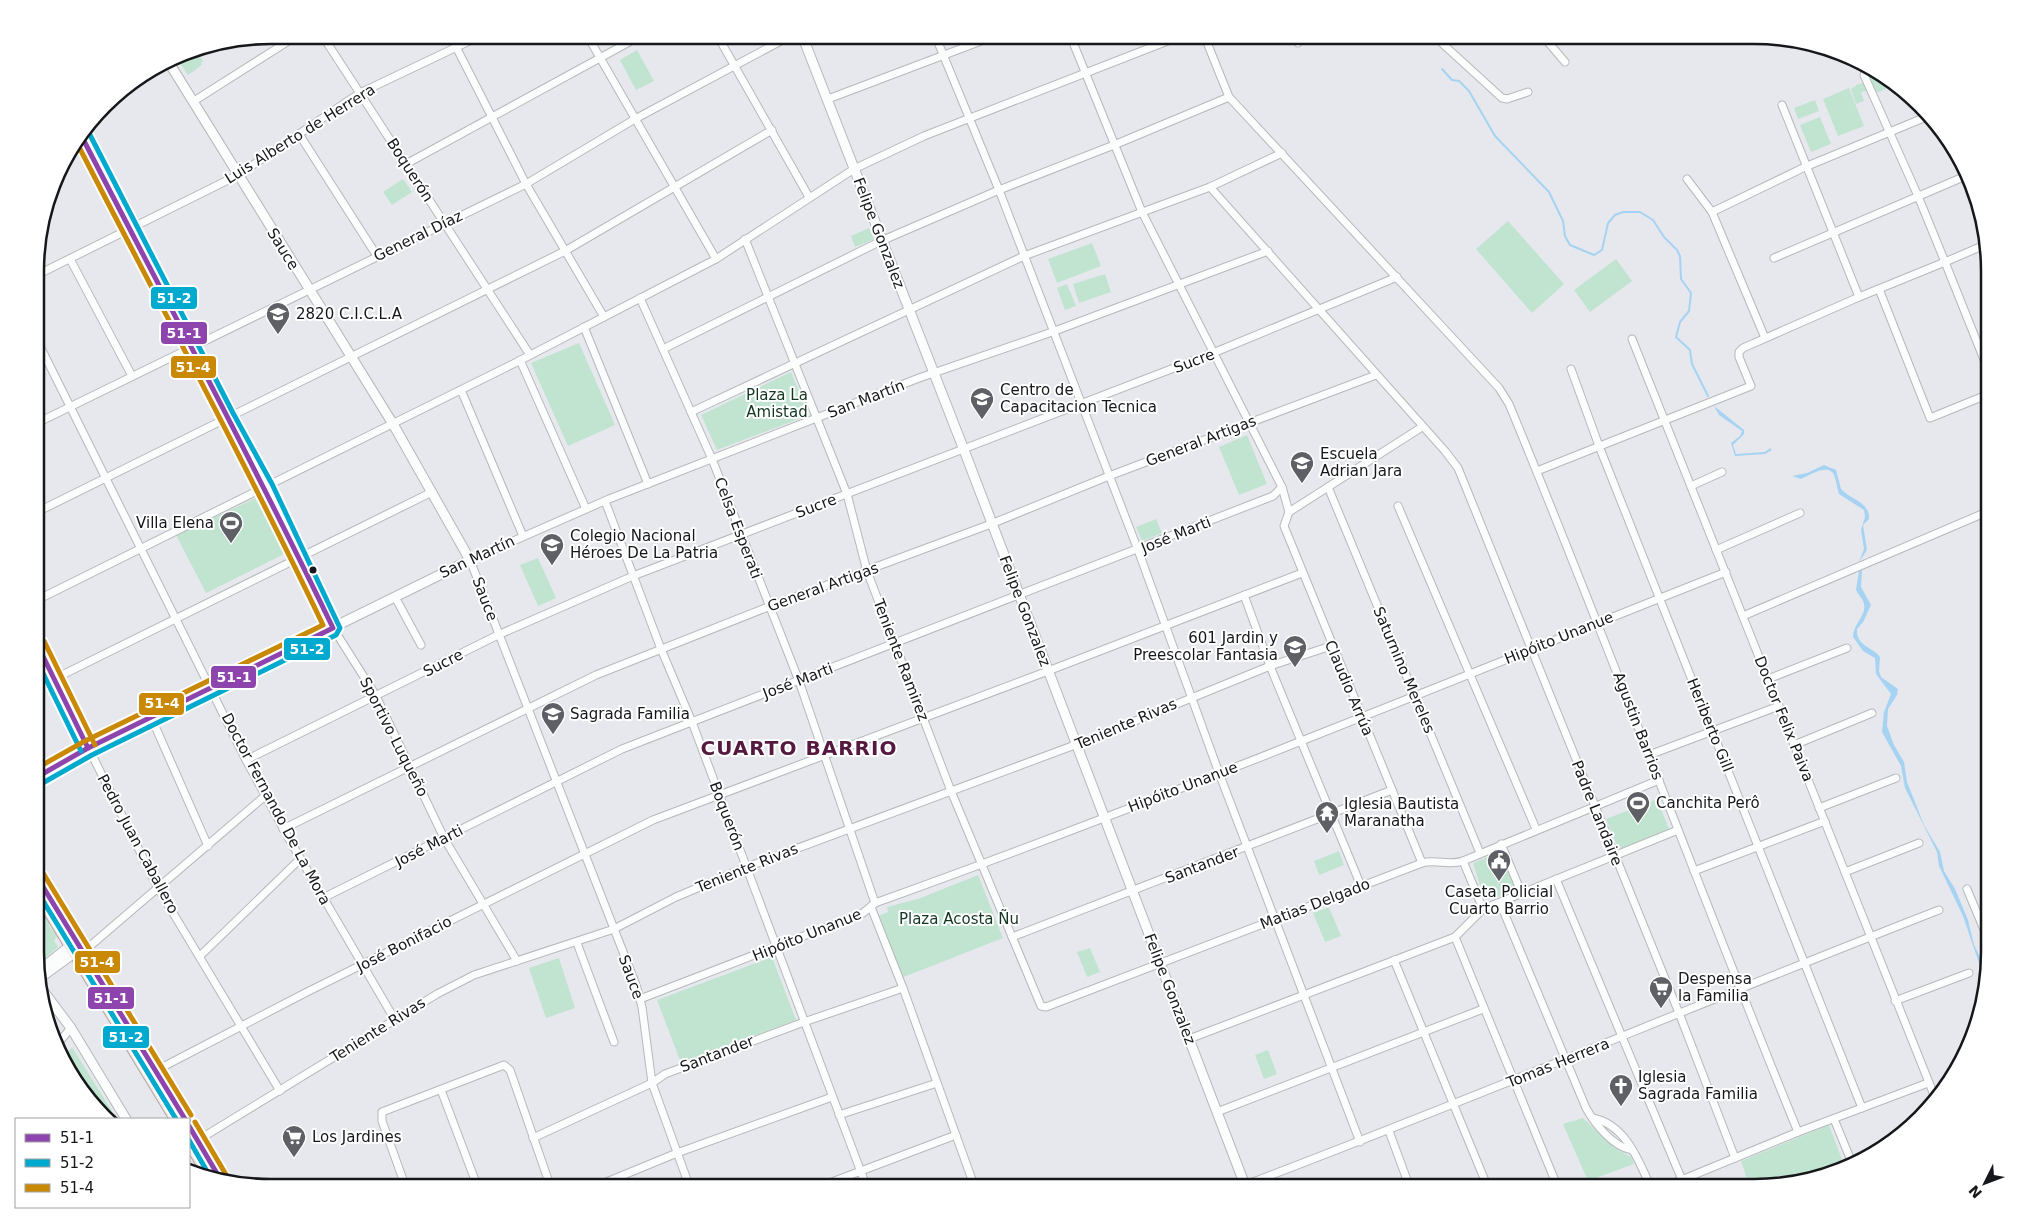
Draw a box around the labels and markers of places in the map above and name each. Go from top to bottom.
school or university icon: 2820 C.I.C.L.A [265,301,291,335]
place label: 2820 C.I.C.L.A [296,305,403,323]
place label: Centro de Capacitacion Tecnica [1000,381,1157,416]
school or university icon: Centro de Capacitacion Tecnica [969,386,995,420]
place label: Escuela Adrian Jara [1320,445,1402,480]
school or university icon: Escuela Adrian Jara [1289,450,1315,484]
sports icon: Villa Elena [218,510,244,544]
place label: Villa Elena [136,514,214,532]
place label: Colegio Nacional Héroes De La Patria [570,527,718,562]
school or university icon: Colegio Nacional Héroes De La Patria [539,532,565,566]
unlabelled marker [308,565,318,575]
place label: 601 Jardin y Preescolar Fantasia [1133,629,1278,664]
school or university icon: 601 Jardin y Preescolar Fantasia [1282,634,1308,668]
school or university icon: Sagrada Familia [540,701,566,735]
place label: Sagrada Familia [570,705,690,723]
sports icon: Canchita Perô [1625,790,1651,824]
place label: Canchita Perô [1656,794,1760,812]
place label: Iglesia Bautista Maranatha [1344,795,1459,830]
temple icon: Iglesia Bautista Maranatha [1314,800,1340,834]
public building icon: Caseta Policial Cuarto Barrio [1486,848,1512,882]
place label: Caseta Policial Cuarto Barrio [1445,883,1553,918]
place label: Despensa la Familia [1678,970,1752,1005]
supermarket icon: Despensa la Familia [1648,975,1674,1009]
place label: Iglesia Sagrada Familia [1638,1068,1758,1103]
church icon: Iglesia Sagrada Familia [1608,1073,1634,1107]
supermarket icon: Los Jardines [281,1124,307,1158]
place label: Los Jardines [312,1128,402,1146]

